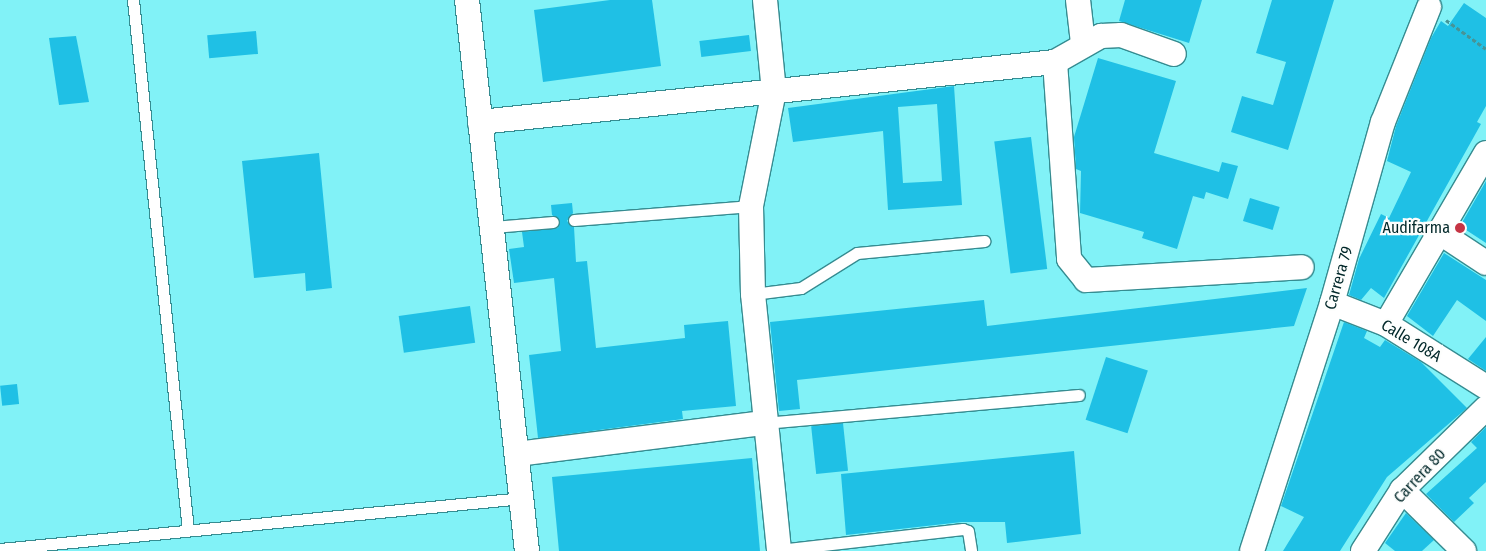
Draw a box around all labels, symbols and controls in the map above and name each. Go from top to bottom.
place label: Audifarma [1382,218,1450,238]
marker: Audifarma [1454,222,1466,234]
street label: Carrera 79 [1321,244,1357,312]
street label: Calle 108A [1377,316,1445,366]
street label: Carrera 80 [1390,445,1450,507]

